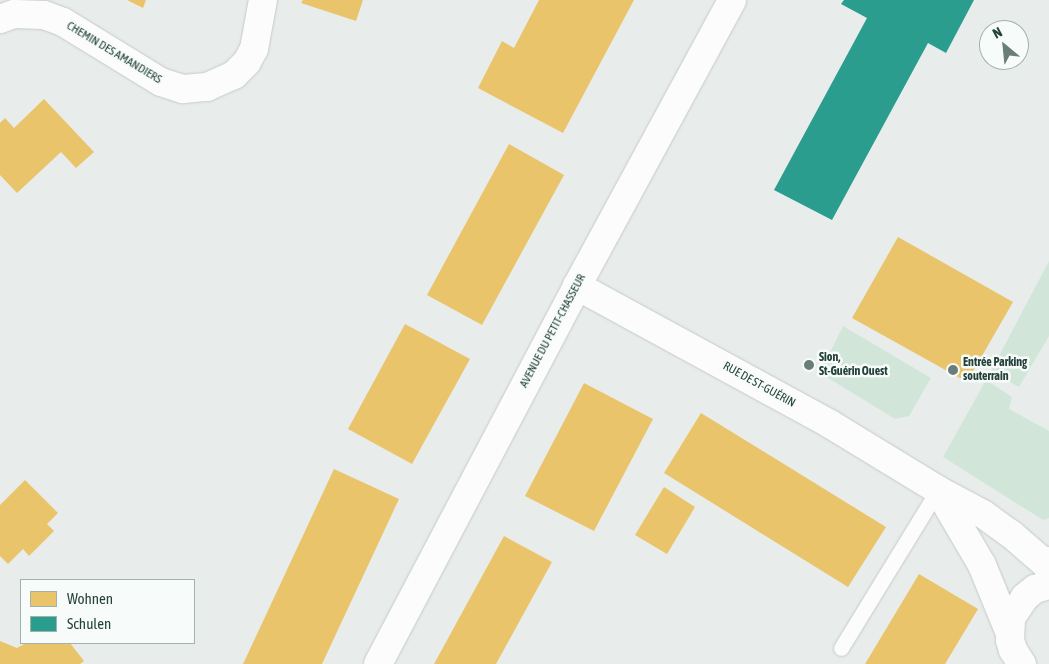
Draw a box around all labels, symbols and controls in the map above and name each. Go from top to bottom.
street label: CHEMIN DES AMANDIERS [64,19,164,87]
north arrow [979,20,1029,70]
text: N [990,24,1005,42]
street label: AVENUE DU PETIT-CHASSEUR [517,272,589,390]
place label: Sion, St-Guérin Ouest [819,351,888,379]
place label: Entrée Parking souterrain [963,356,1027,384]
street label: RUE DE ST-GUÉRIN [720,359,798,411]
marker: Sion, St-Guérin Ouest [803,359,815,371]
marker: Entrée Parking souterrain [947,364,959,376]
legend [20,579,195,644]
text: Wohnen [67,590,113,607]
text: Schulen [67,615,111,632]

